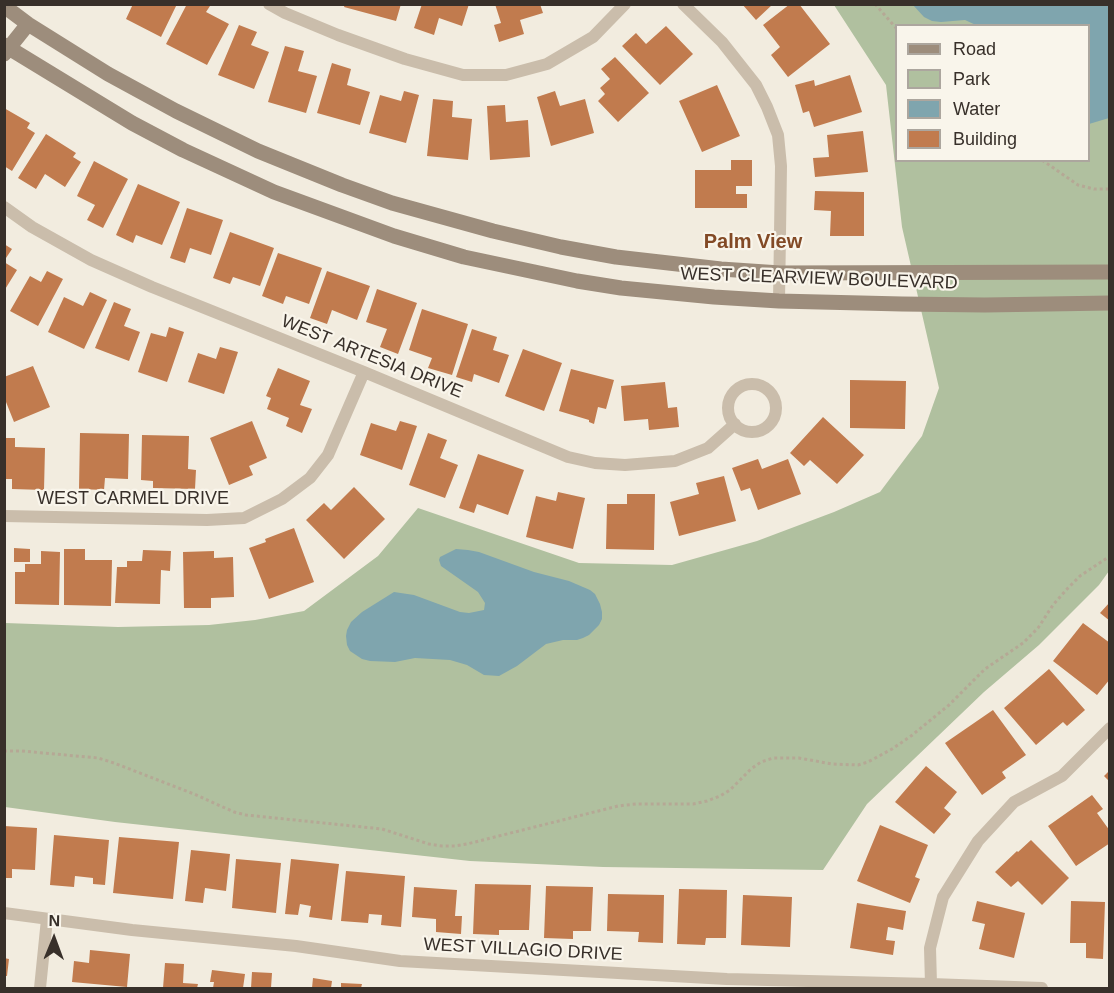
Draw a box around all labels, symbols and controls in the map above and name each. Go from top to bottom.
legend [895,24,1090,162]
text: Road [953,39,996,59]
text: Park [953,69,990,89]
text: Water [953,99,1000,119]
text: Building [953,129,1017,149]
district label: Palm View [704,230,802,254]
street label: WEST CLEARVIEW BOULEVARD [680,263,958,295]
street label: WEST ARTESIA DRIVE [278,311,466,403]
street label: WEST CARMEL DRIVE [37,488,229,510]
north arrow [24,909,84,969]
text: N [48,912,60,929]
street label: WEST VILLAGIO DRIVE [423,934,623,966]

